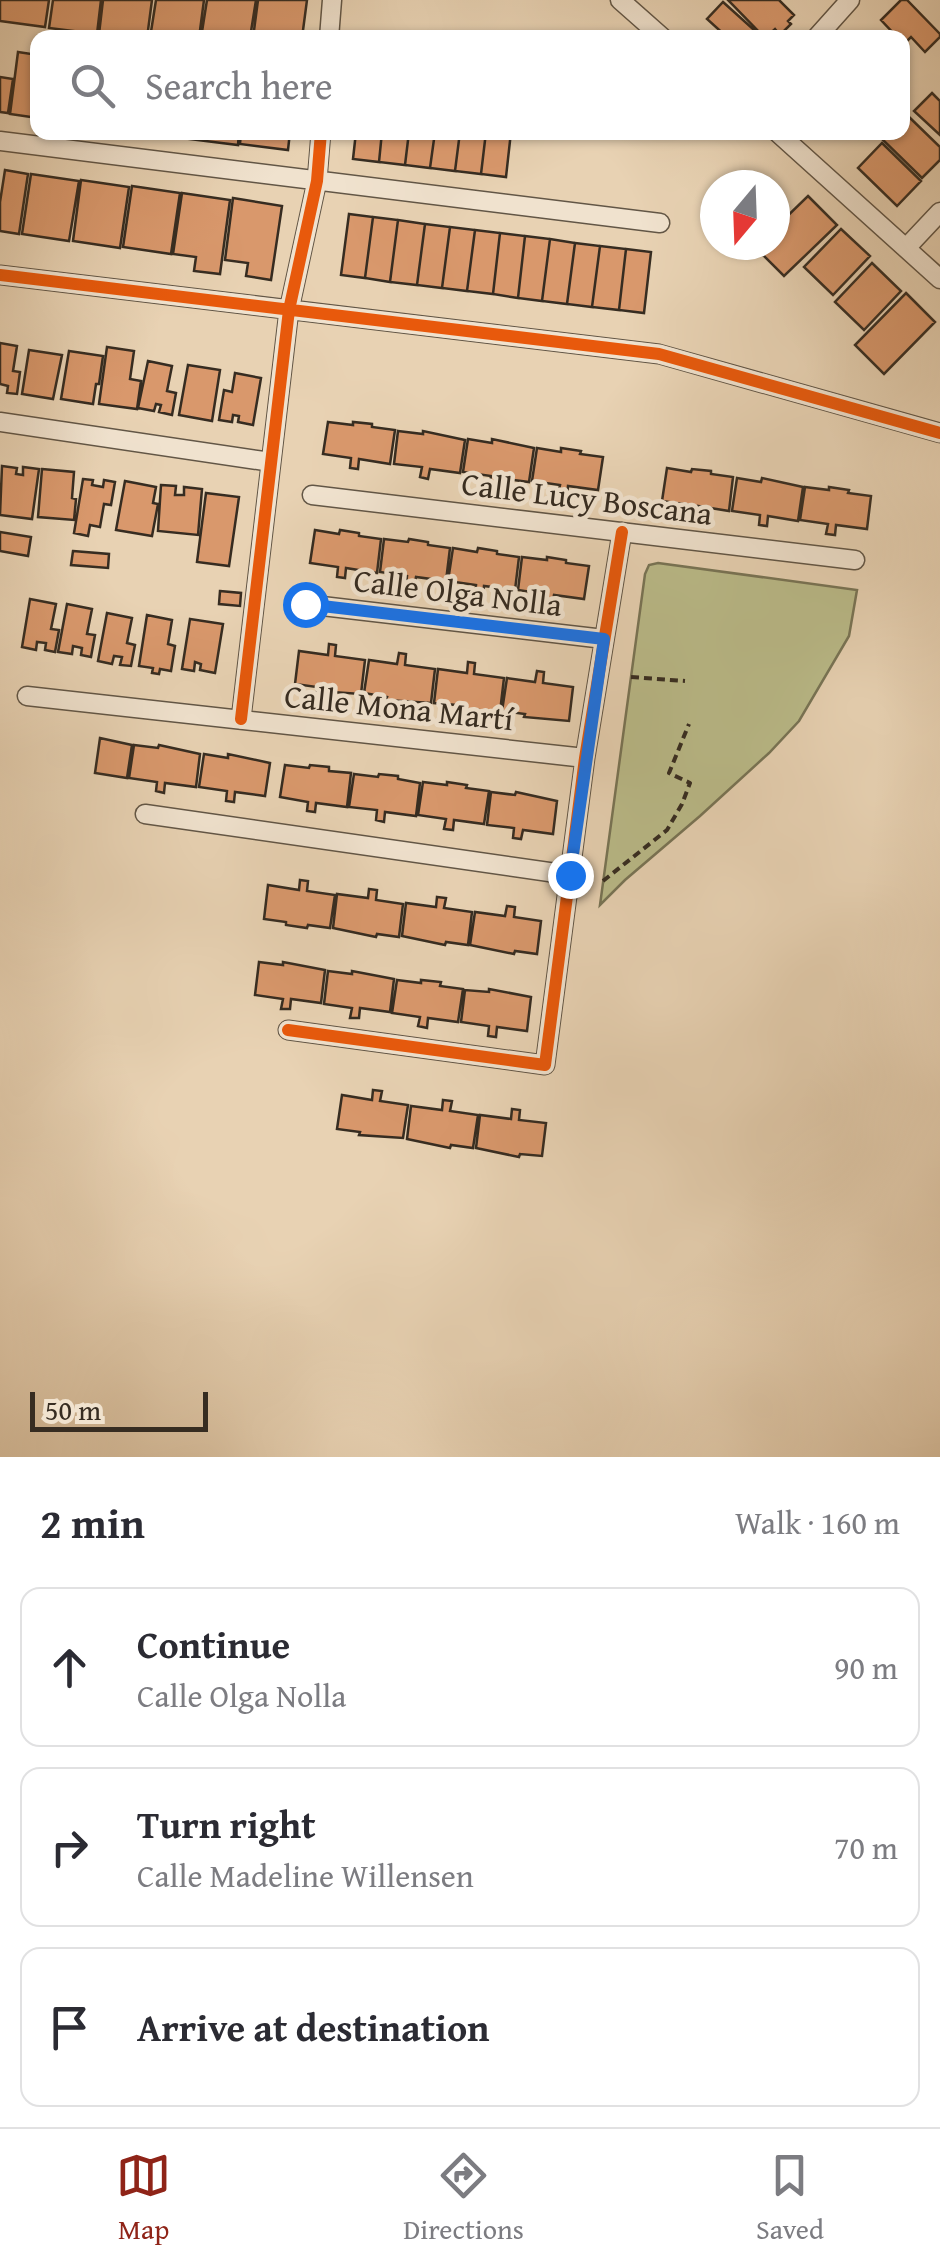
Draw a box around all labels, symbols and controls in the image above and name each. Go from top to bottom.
search box [30,30,910,140]
text: Search here [145,57,333,113]
icon: search [65,58,120,113]
north arrow [700,170,790,260]
street label: Calle Lucy Boscana [459,459,715,537]
street label: Calle Olga Nolla [351,556,565,628]
route start [283,582,329,628]
street label: Calle Mona Martí [282,672,517,743]
route end [548,853,594,899]
scale bar [30,1387,208,1432]
text: 50 m [45,1389,101,1430]
text: 2 min [40,1492,145,1553]
text: Walk · 160 m [735,1499,900,1546]
text: Continue [137,1616,290,1672]
icon: ahead [42,1640,97,1695]
text: 90 m [834,1644,898,1691]
text: Calle Olga Nolla [137,1672,346,1719]
text: Turn right [137,1796,316,1852]
icon: right [42,1820,97,1875]
text: 70 m [834,1824,898,1871]
text: Calle Madeline Willensen [137,1852,474,1899]
text: Arrive at destination [137,1999,490,2055]
icon: arrive [42,2000,97,2055]
tab: Map [116,2148,171,2249]
tab: Directions [403,2148,524,2249]
tab: Saved [756,2148,824,2249]

